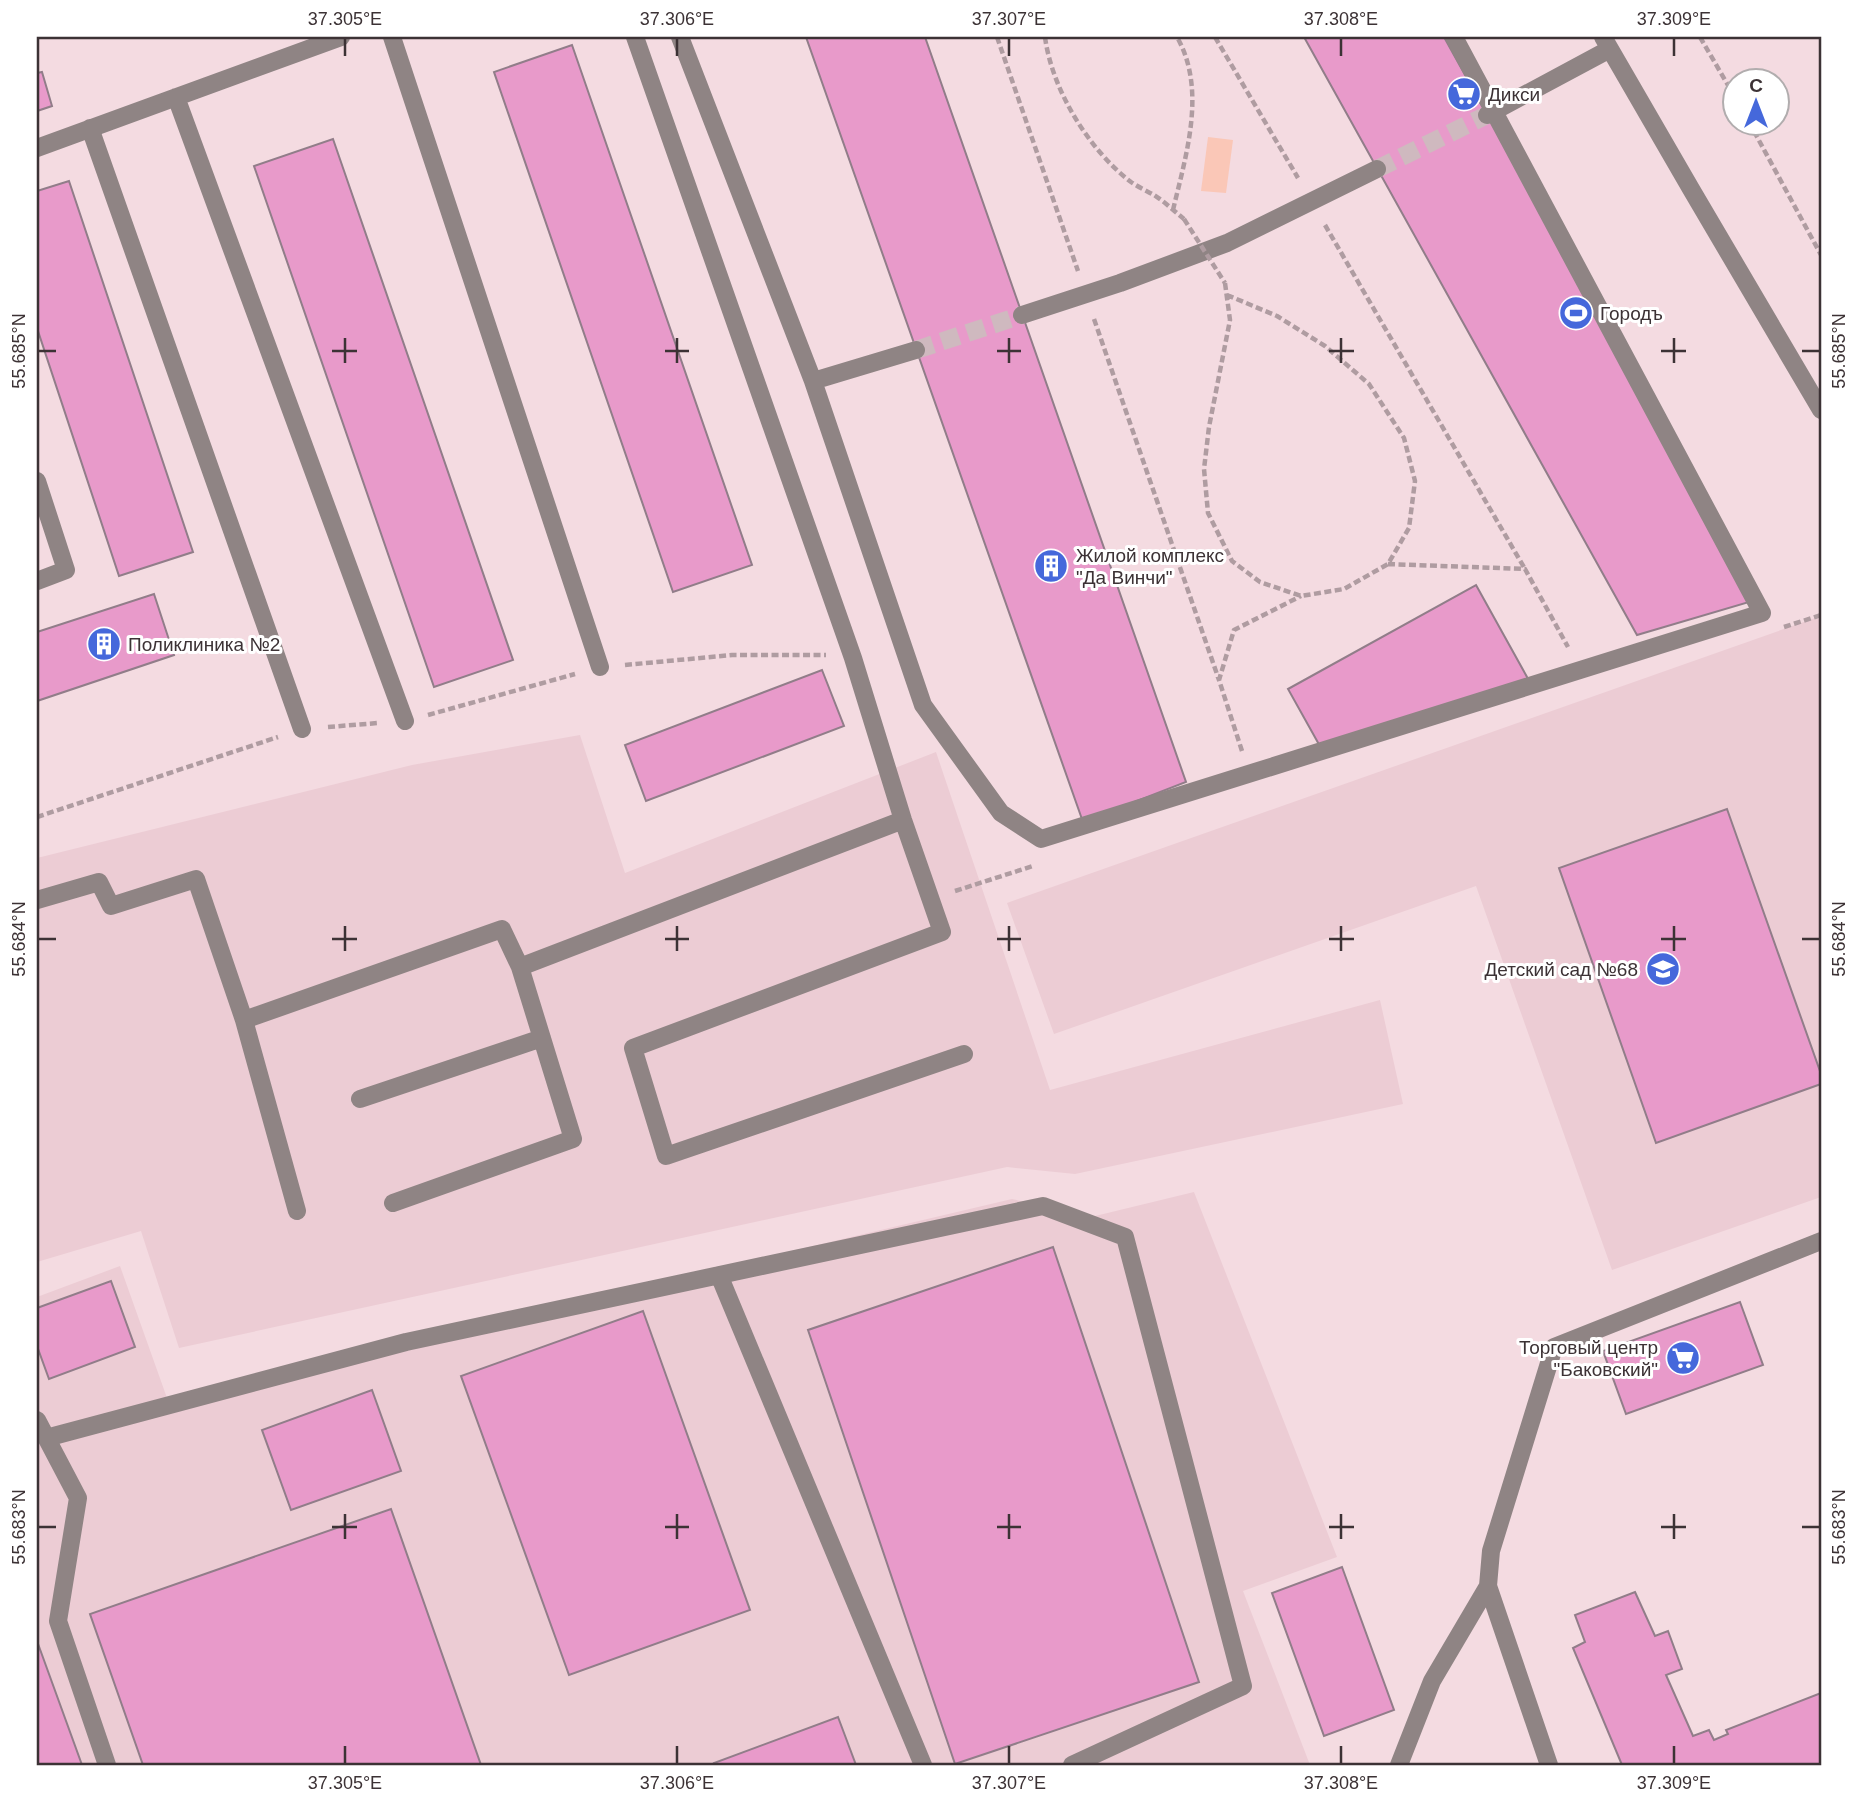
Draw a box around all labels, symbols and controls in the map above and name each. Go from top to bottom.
text: 37.305°E [308,9,382,29]
text: 37.306°E [640,9,714,29]
text: 37.307°E [972,9,1046,29]
text: 37.308°E [1304,9,1378,29]
text: 37.309°E [1637,9,1711,29]
north arrow [1722,66,1792,136]
supermarket icon: Дикси [1445,75,1483,113]
text: С [1749,75,1763,96]
place label: Дикси [1488,84,1540,105]
sports icon: Городъ [1557,294,1595,332]
place label: Городъ [1600,303,1663,324]
text: 55.685°N [9,313,29,389]
text: 55.685°N [1829,313,1849,389]
place label: Жилой комплекс "Да Винчи" [1076,545,1224,588]
building icon: Жилой комплекс "Да Винчи" [1032,547,1070,585]
building icon: Поликлиника №2 [85,625,123,663]
place label: Поликлиника №2 [128,634,280,655]
text: 55.684°N [9,901,29,977]
text: 55.684°N [1829,901,1849,977]
school or university icon: Детский сад №68 [1644,950,1682,988]
place label: Детский сад №68 [1484,959,1638,980]
place label: Торговый центр "Баковский" [1519,1337,1658,1380]
supermarket icon: Торговый центр "Баковский" [1664,1339,1702,1377]
text: 55.683°N [9,1489,29,1565]
text: 55.683°N [1829,1489,1849,1565]
text: 37.305°E [308,1773,382,1793]
text: 37.306°E [640,1773,714,1793]
text: 37.307°E [972,1773,1046,1793]
text: 37.308°E [1304,1773,1378,1793]
text: 37.309°E [1637,1773,1711,1793]

